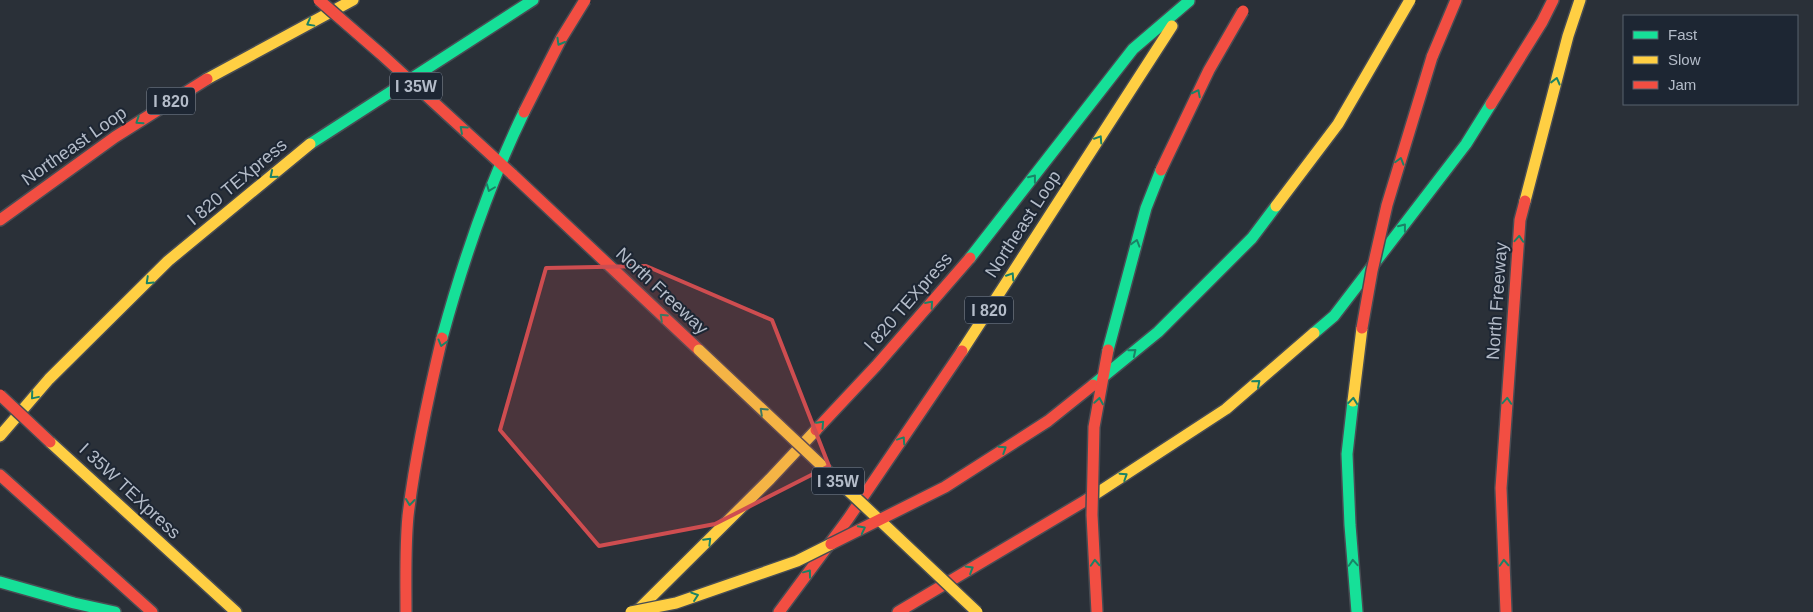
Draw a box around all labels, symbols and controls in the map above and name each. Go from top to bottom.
legend [1623,15,1798,105]
one-way arrow [307,17,316,27]
text: Fast [1668,26,1698,43]
one-way arrow [556,36,566,45]
text: Slow [1668,51,1701,68]
road number: I 35W [390,72,442,100]
text: Jam [1668,76,1696,93]
one-way arrow [1550,77,1561,86]
road number: I 820 [147,88,195,114]
one-way arrow [1191,89,1201,98]
street label: Northeast Loop [18,103,130,189]
one-way arrow [135,115,145,124]
one-way arrow [459,126,468,135]
street label: I 820 TEXpress [183,135,291,229]
one-way arrow [1093,136,1102,145]
one-way arrow [1394,158,1404,166]
street label: Northeast Loop [981,167,1065,281]
one-way arrow [269,170,278,179]
one-way arrow [1027,175,1035,184]
one-way arrow [486,183,497,192]
one-way arrow [1397,224,1405,233]
one-way arrow [1513,235,1524,243]
one-way arrow [1130,239,1140,248]
street label: North Freeway [1483,241,1511,361]
street label: North Freeway [612,243,712,339]
street label: I 820 TEXpress [860,249,956,355]
one-way arrow [1004,272,1014,281]
one-way arrow [145,275,154,284]
road number: I 820 [965,296,1013,324]
one-way arrow [924,301,933,310]
one-way arrow [660,314,669,323]
one-way arrow [437,339,447,347]
one-way arrow [1127,349,1136,357]
one-way arrow [1251,379,1260,388]
one-way arrow [31,390,40,399]
one-way arrow [1093,397,1103,406]
one-way arrow [1347,397,1358,405]
one-way arrow [1501,397,1512,405]
one-way arrow [760,408,769,417]
one-way arrow [815,421,824,430]
one-way arrow [896,437,905,446]
street label: I 35W TEXpress [75,439,185,543]
one-way arrow [998,446,1007,456]
road number: I 35W [812,468,864,494]
one-way arrow [1118,473,1127,482]
one-way arrow [405,499,416,507]
one-way arrow [857,525,866,535]
one-way arrow [702,538,711,547]
one-way arrow [1089,559,1100,567]
one-way arrow [1347,559,1358,567]
one-way arrow [1499,559,1509,567]
one-way arrow [964,565,973,575]
one-way arrow [802,569,811,579]
one-way arrow [691,592,699,602]

